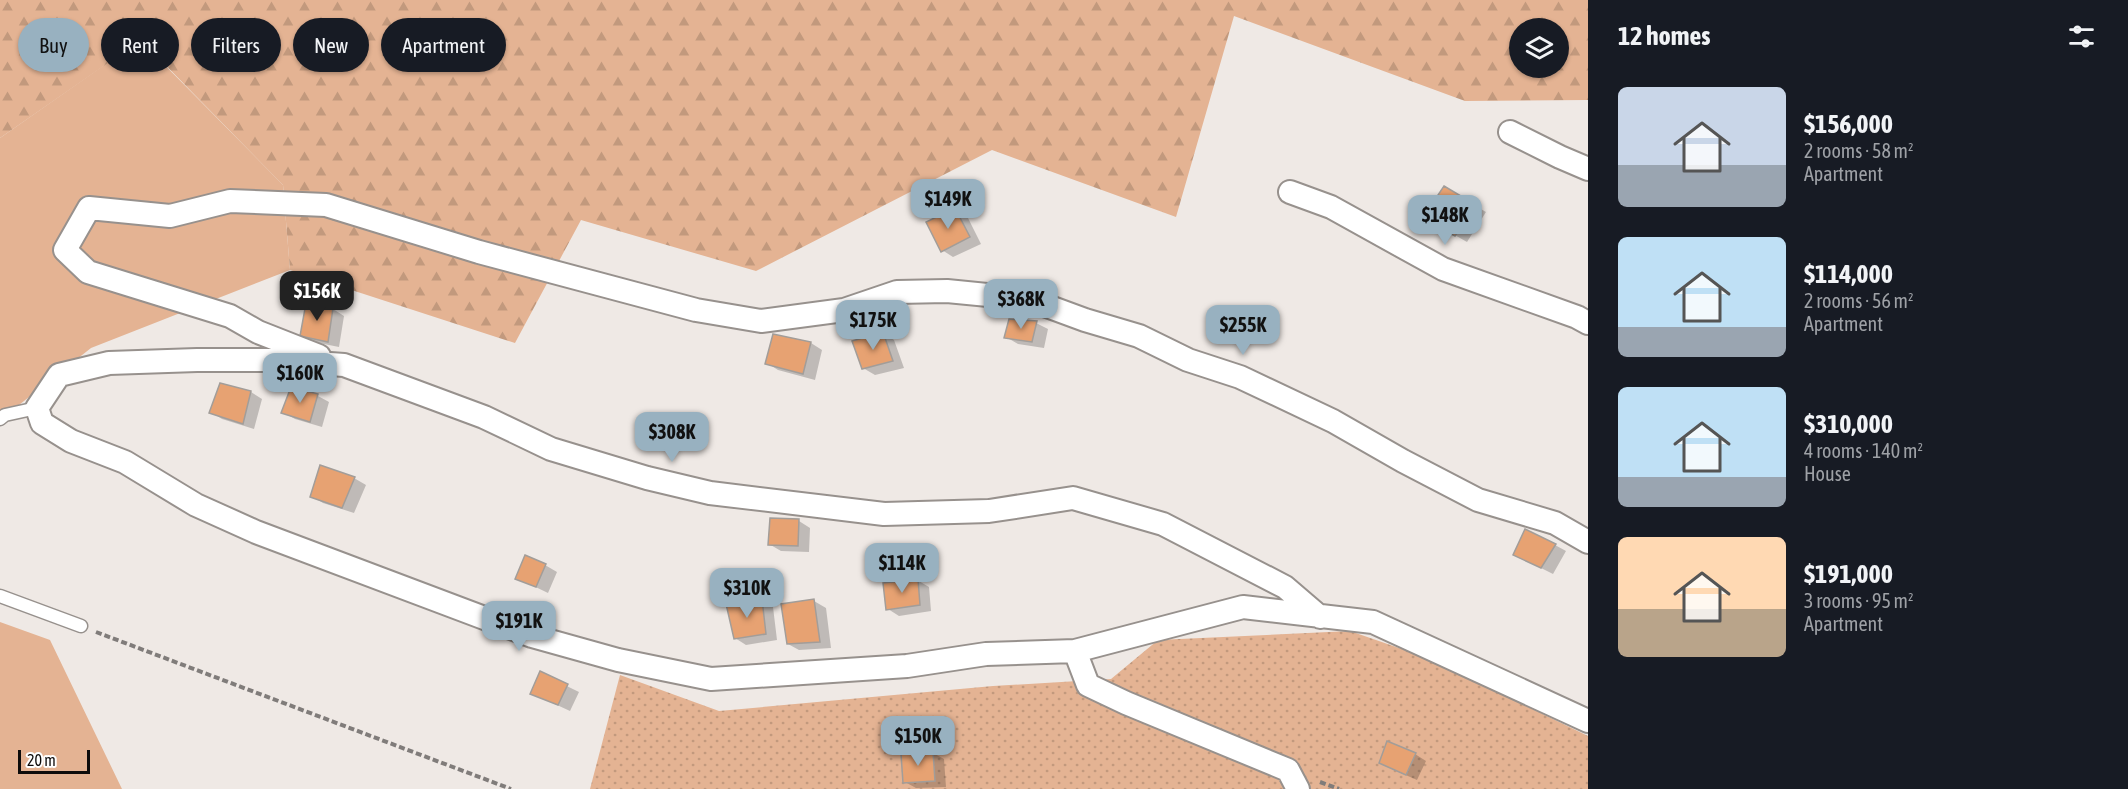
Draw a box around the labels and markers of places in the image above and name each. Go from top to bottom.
pin: $149K [906,179,990,230]
pin: $148K [1403,195,1487,246]
pin: $156K [275,271,359,322]
pin: $368K [979,279,1063,330]
pin: $175K [831,300,915,351]
pin: $255K [1201,305,1285,356]
pin: $160K [258,353,342,404]
pin: $308K [630,412,714,463]
pin: $114K [860,543,944,594]
pin: $310K [705,568,789,619]
pin: $191K [477,601,561,652]
pin: $150K [876,716,960,767]

